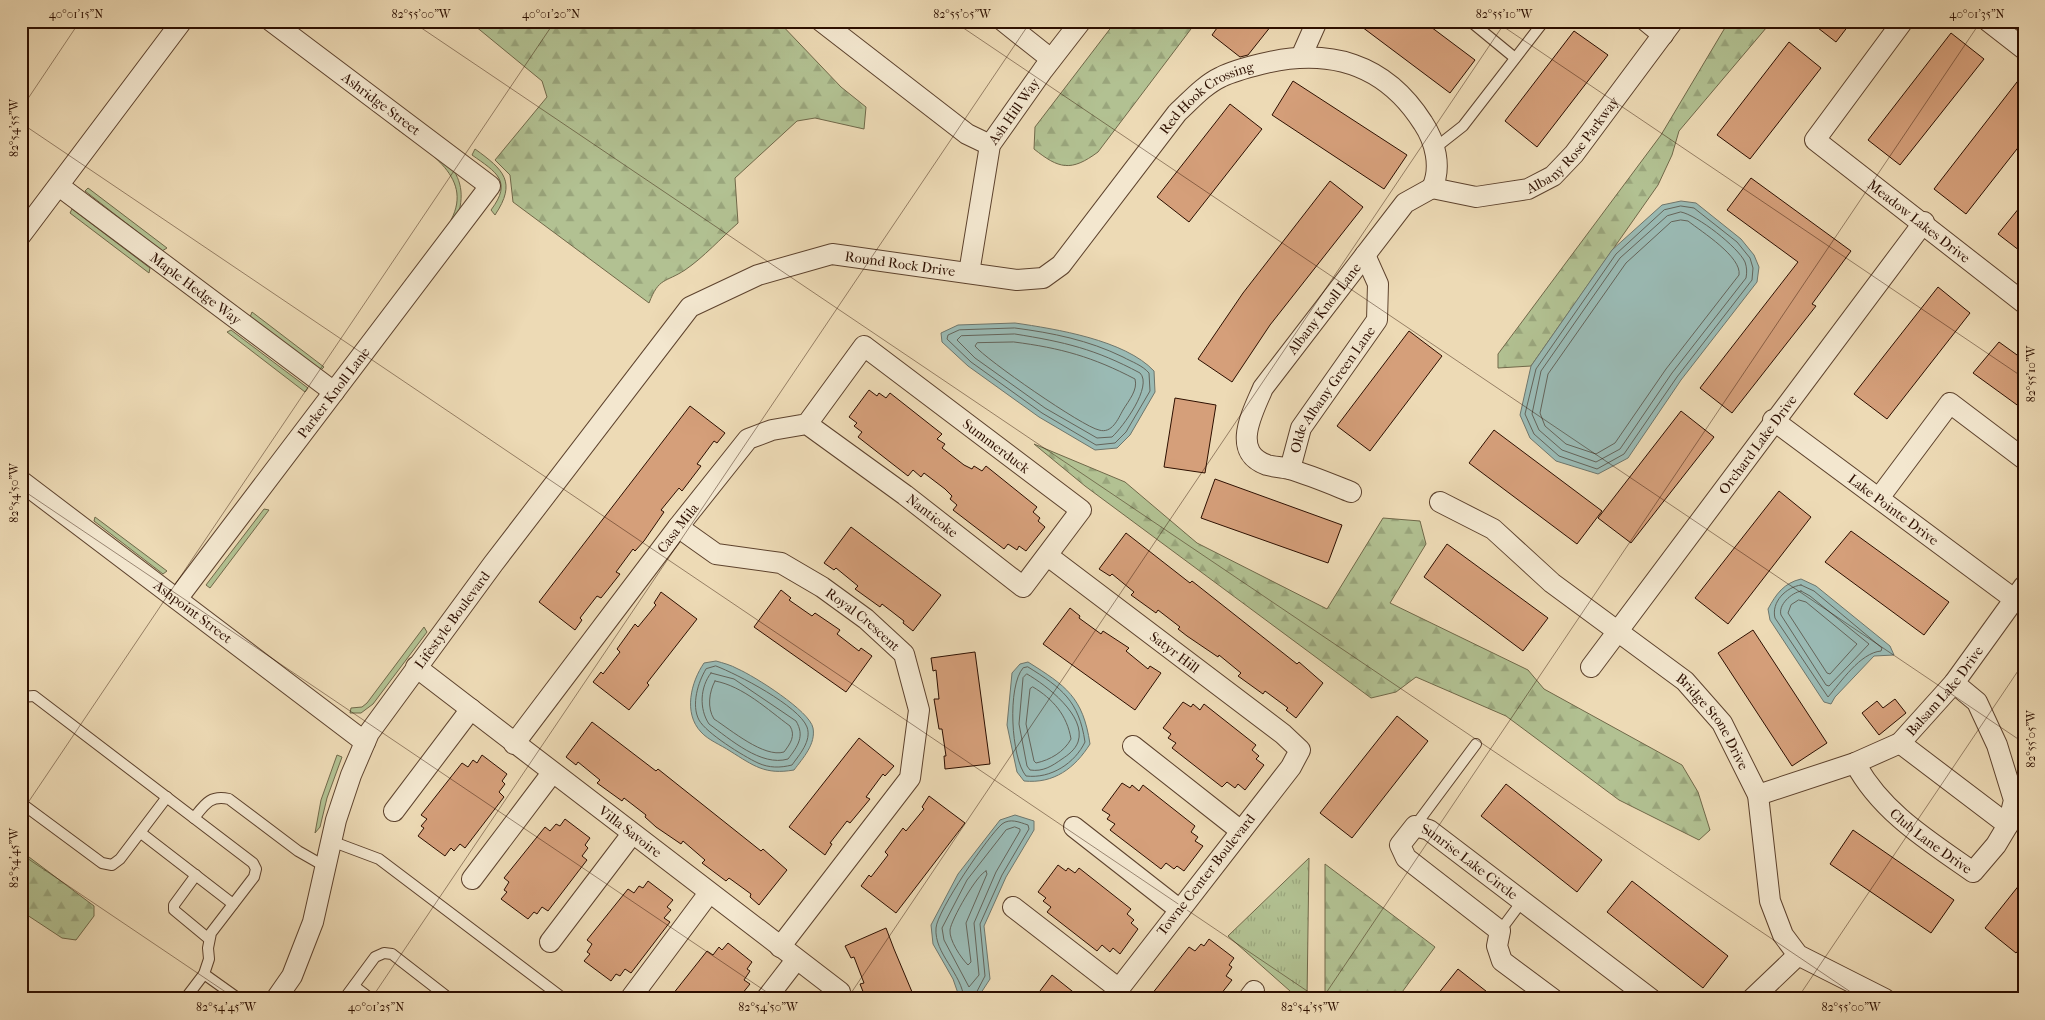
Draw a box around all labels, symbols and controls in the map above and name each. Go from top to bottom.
text: 40°01'15"N [49,7,103,21]
text: 82°55'00"W [391,7,452,21]
text: 40°01'20"N [522,7,580,21]
text: 82°55'05"W [933,7,992,21]
text: 82°55'10"W [1476,7,1534,21]
text: 40°01'35"N [1949,7,2005,21]
street label: Red Hook Crossing [1156,58,1256,137]
street label: Ashridge Street [338,68,424,139]
street label: Ash Hill Way [984,74,1043,149]
street label: Albany Rose Parkway [1522,93,1623,197]
text: 82°54'55"W [7,98,21,157]
street label: Meadow Lakes Drive [1864,176,1974,266]
street label: Round Rock Drive [844,247,957,280]
street label: Maple Hedge Way [147,249,245,329]
street label: Albany Knoll Lane [1283,259,1365,358]
street label: Olde Albany Green Lane [1286,323,1379,455]
street label: Parker Knoll Lane [294,344,373,441]
text: 82°55'10"W [2024,344,2038,402]
street label: Orchard Lake Drive [1715,391,1800,498]
street label: Summerduck [959,415,1034,477]
text: 82°54'50"W [7,462,21,523]
street label: Lake Pointe Drive [1845,470,1942,549]
street label: Nanticoke [903,491,961,542]
street label: Casa Mila [653,499,702,556]
street label: Lifestyle Boulevard [411,568,494,672]
street label: Ashpoint Street [150,576,236,647]
street label: Royal Crescent [823,584,904,655]
street label: Satyr Hill [1146,628,1203,676]
street label: Balsam Lake Drive [1902,642,1987,739]
street label: Bridge Stone Drive [1673,669,1753,773]
text: 82°55'05"W [2024,709,2038,768]
street label: Villa Savoire [595,801,665,861]
street label: Club Lane Drive [1886,805,1976,877]
street label: Towne Center Boulevard [1153,810,1259,939]
street label: Sunrise Lake Circle [1420,820,1521,903]
text: 82°54'45"W [7,827,21,888]
text: 82°54'45"W [196,1000,257,1014]
text: 40°01'25"N [348,1000,404,1014]
text: 82°54'50"W [738,1000,799,1014]
text: 82°54'55"W [1281,1000,1340,1014]
text: 82°55'00"W [1821,1000,1882,1014]

